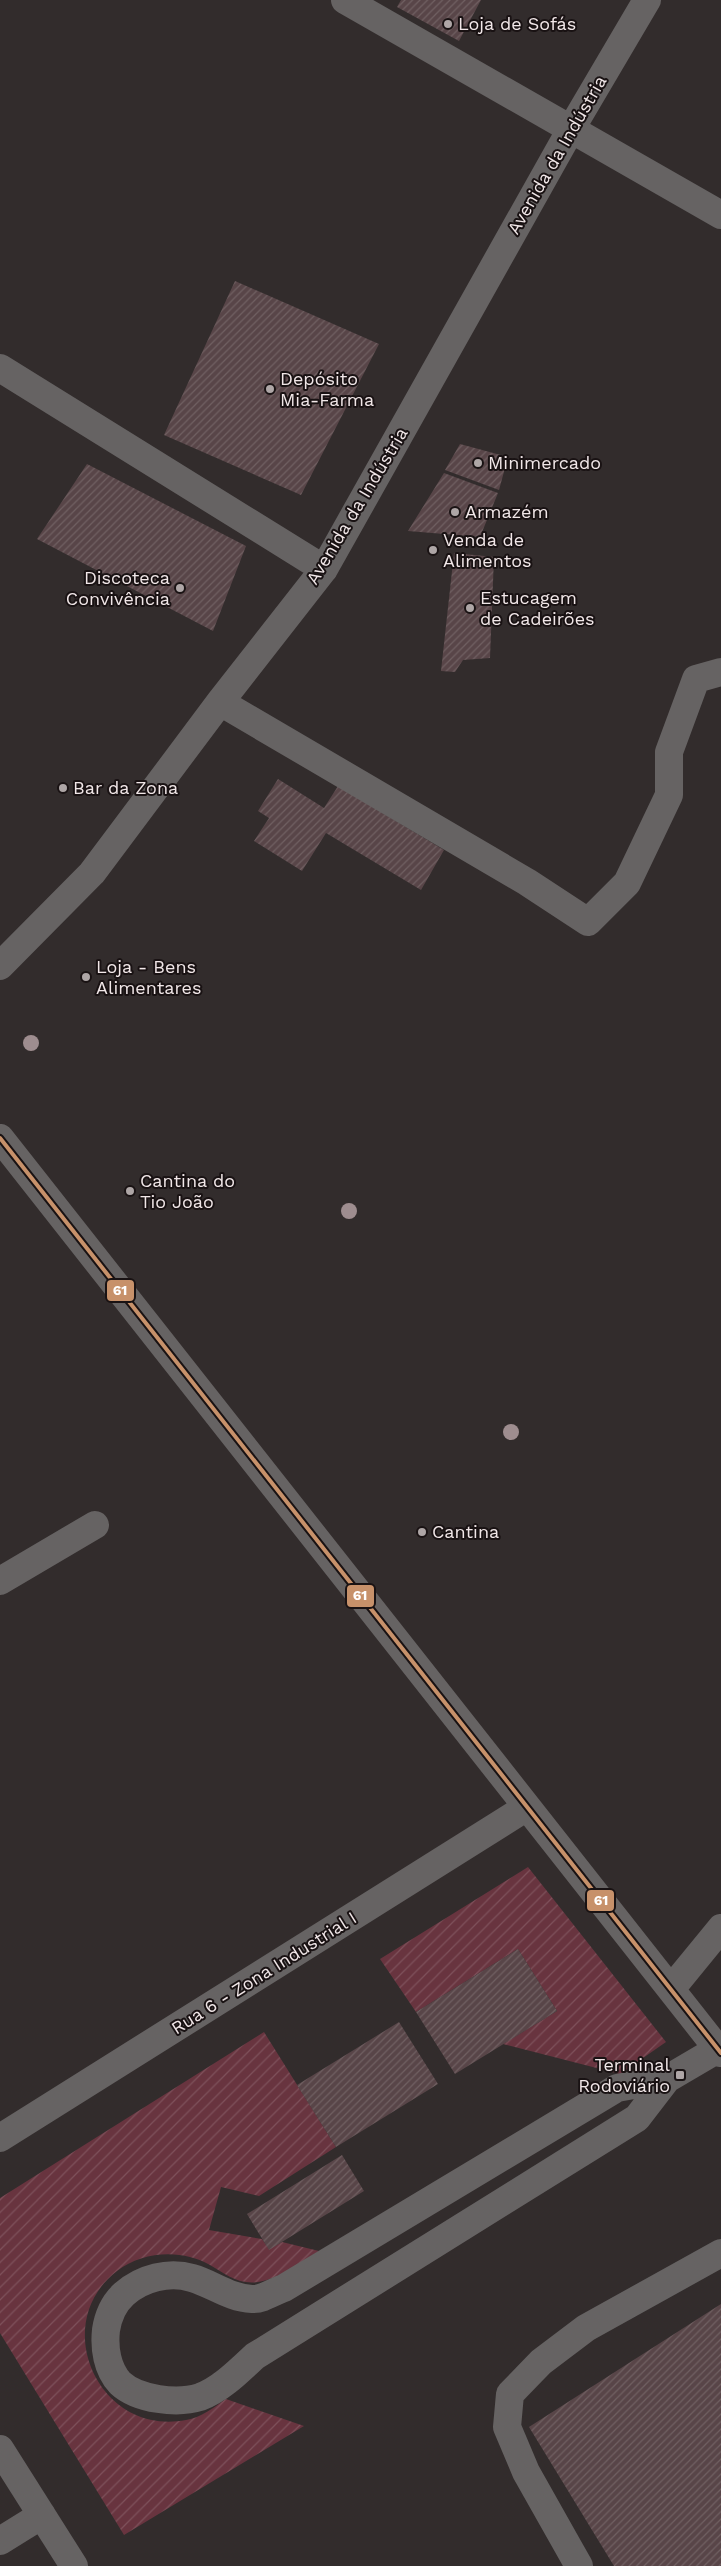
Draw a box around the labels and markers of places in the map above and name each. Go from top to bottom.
place label: Loja de Sofás [458,13,576,34]
marker: Loja de Sofás [442,18,454,30]
place label: Depósito Mia-Farma [280,368,374,410]
marker: Depósito Mia-Farma [264,383,276,395]
place label: Minimercado [488,452,601,473]
marker: Minimercado [472,457,484,469]
place label: Armazém [465,501,549,522]
marker: Armazém [449,506,461,518]
place label: Venda de Alimentos [443,529,532,571]
marker: Venda de Alimentos [427,544,439,556]
place label: Discoteca Convivência [66,567,170,609]
marker: Discoteca Convivência [174,582,186,594]
place label: Estucagem de Cadeirões [480,587,595,629]
marker: Estucagem de Cadeirões [464,602,476,614]
place label: Bar da Zona [73,777,178,798]
marker: Bar da Zona [57,782,69,794]
place label: Loja - Bens Alimentares [96,956,201,998]
marker: Loja - Bens Alimentares [80,971,92,983]
place label: Cantina do Tio João [140,1170,235,1212]
marker: Cantina do Tio João [124,1185,136,1197]
place label: Cantina [432,1521,499,1542]
marker: Cantina [416,1526,428,1538]
place label: Terminal Rodoviário [578,2054,670,2096]
marker: Terminal Rodoviário [674,2069,686,2081]

